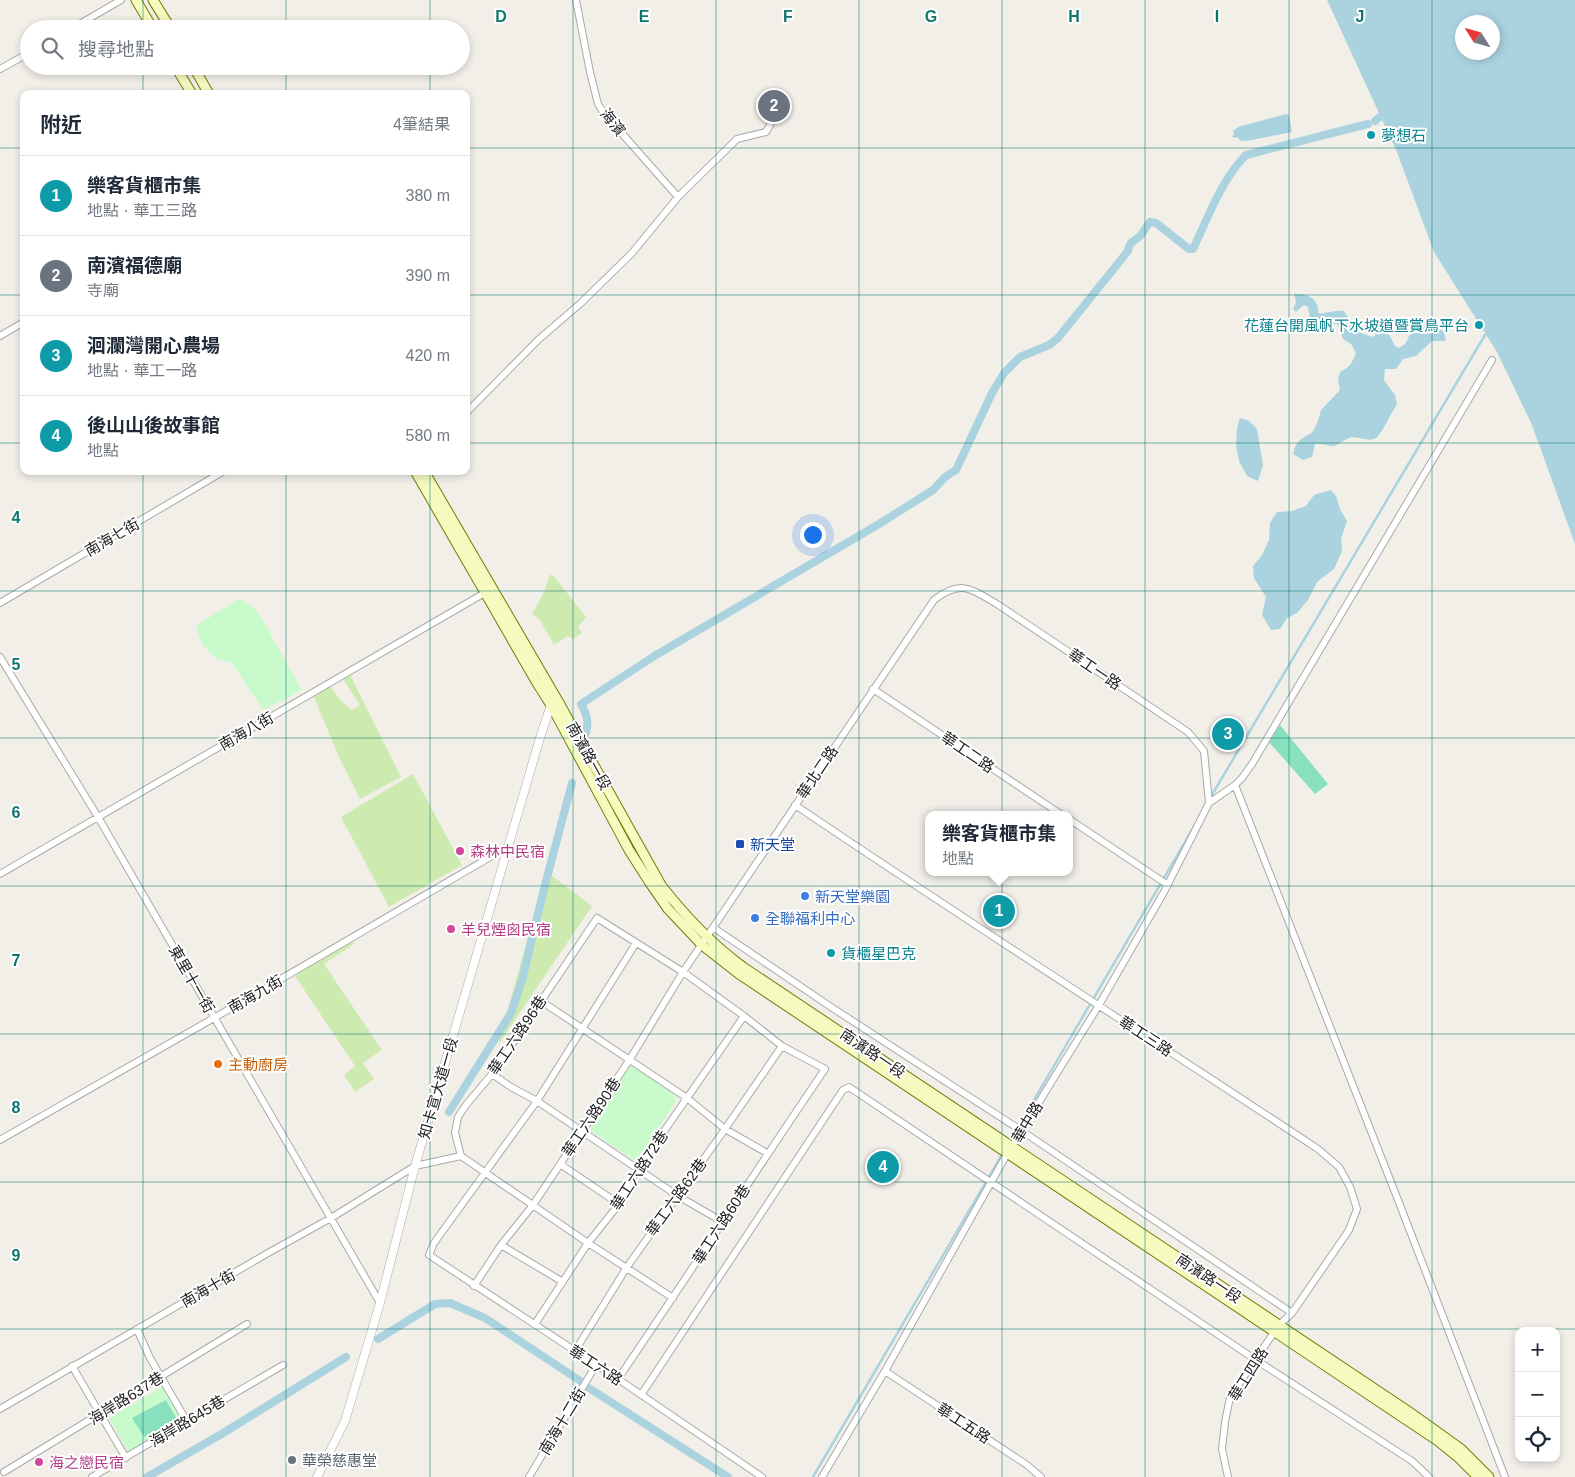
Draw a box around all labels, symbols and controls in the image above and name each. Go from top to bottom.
text: D [495,8,507,25]
text: E [639,8,650,25]
text: F [783,8,793,25]
text: G [925,8,937,25]
text: H [1068,8,1080,25]
text: I [1215,8,1219,25]
text: J [1356,8,1364,25]
north arrow [1455,15,1500,60]
search box [20,20,470,75]
icon: search [38,34,66,62]
text: 搜尋地點 [78,39,154,60]
pin: 2 [758,87,790,125]
street label: 海濱 [597,105,629,139]
text: 附近 [40,113,82,136]
text: 4筆結果 [393,116,450,133]
place label: 夢想石 [1381,127,1426,144]
marker: 夢想石 [1365,129,1377,141]
text: 樂客貨櫃市集 [87,175,201,196]
text: 1 [52,187,60,204]
text: 380 m [406,187,450,204]
text: 地點 · 華工三路 [87,202,197,219]
text: 南濱福德廟 [87,255,182,276]
text: 2 [52,267,60,284]
text: 390 m [406,267,450,284]
text: 寺廟 [87,282,119,299]
place label: 花蓮台開風帆下水坡道暨賞鳥平台 [1244,317,1469,334]
marker: 花蓮台開風帆下水坡道暨賞鳥平台 [1473,319,1485,331]
text: 洄瀾灣開心農場 [87,335,220,356]
text: 3 [52,347,60,364]
text: 420 m [406,347,450,364]
text: 地點 · 華工一路 [87,362,197,379]
text: 後山山後故事館 [87,415,220,436]
text: 4 [52,427,60,444]
text: 580 m [406,427,450,444]
text: 地點 [87,442,119,459]
text: 4 [12,509,21,526]
street label: 南海七街 [82,515,142,559]
your location [800,522,826,548]
street label: 華工一路 [1065,645,1125,693]
text: 5 [12,656,21,673]
street label: 南海八街 [216,709,276,753]
pin: 3 [1212,715,1244,753]
street label: 南濱路一段 [563,719,615,793]
street label: 華工二路 [938,728,998,776]
street label: 華北二路 [793,742,841,802]
text: 6 [12,804,21,821]
popup [925,811,1073,876]
text: 樂客貨櫃市集 [942,823,1056,844]
place label: 新天堂 [750,836,795,853]
marker: 新天堂 [734,838,746,850]
place label: 森林中民宿 [470,843,545,860]
marker: 森林中民宿 [454,845,466,857]
text: 地點 [942,850,974,867]
place label: 新天堂樂園 [815,888,890,905]
marker: 新天堂樂園 [799,890,811,902]
pin: 1 [983,892,1015,930]
place label: 全聯福利中心 [765,910,855,927]
marker: 全聯福利中心 [749,912,761,924]
place label: 羊兒煙囪民宿 [461,921,551,938]
marker: 羊兒煙囪民宿 [445,923,457,935]
street label: 東里十一街 [166,942,218,1016]
place label: 貨櫃星巴克 [841,945,916,962]
marker: 貨櫃星巴克 [825,947,837,959]
text: 7 [12,952,21,969]
street label: 南海九街 [225,972,285,1016]
street label: 華工六路96巷 [484,992,550,1078]
street label: 華工三路 [1116,1013,1176,1059]
street label: 南濱路一段 [837,1025,909,1081]
street label: 知卡宣大道一段 [415,1035,461,1141]
place label: 主動廚房 [228,1056,288,1073]
marker: 主動廚房 [212,1058,224,1070]
street label: 華工六路90巷 [558,1074,624,1160]
street label: 華中路 [1008,1098,1046,1146]
text: 8 [12,1099,21,1116]
street label: 華工六路72巷 [607,1127,671,1213]
pin: 4 [867,1148,899,1186]
street label: 華工六路62巷 [642,1155,710,1239]
street label: 華工六路60巷 [689,1181,753,1267]
text: 9 [12,1247,21,1264]
street label: 南濱路一段 [1173,1250,1245,1306]
street label: 南海十街 [178,1266,238,1310]
map controls [1515,1327,1560,1462]
button: + [1515,1327,1560,1372]
street label: 華工六路 [566,1342,626,1388]
street label: 華工四路 [1225,1344,1271,1404]
street label: 海岸路637巷 [85,1368,167,1428]
button: − [1515,1372,1560,1417]
street label: 南海十二街 [535,1384,589,1458]
street label: 海岸路645巷 [146,1392,228,1450]
street label: 華工五路 [934,1400,994,1446]
button: locate [1515,1417,1560,1462]
place label: 華榮慈惠堂 [302,1452,377,1469]
place label: 海之戀民宿 [49,1454,124,1471]
marker: 華榮慈惠堂 [286,1454,298,1466]
marker: 海之戀民宿 [33,1456,45,1468]

